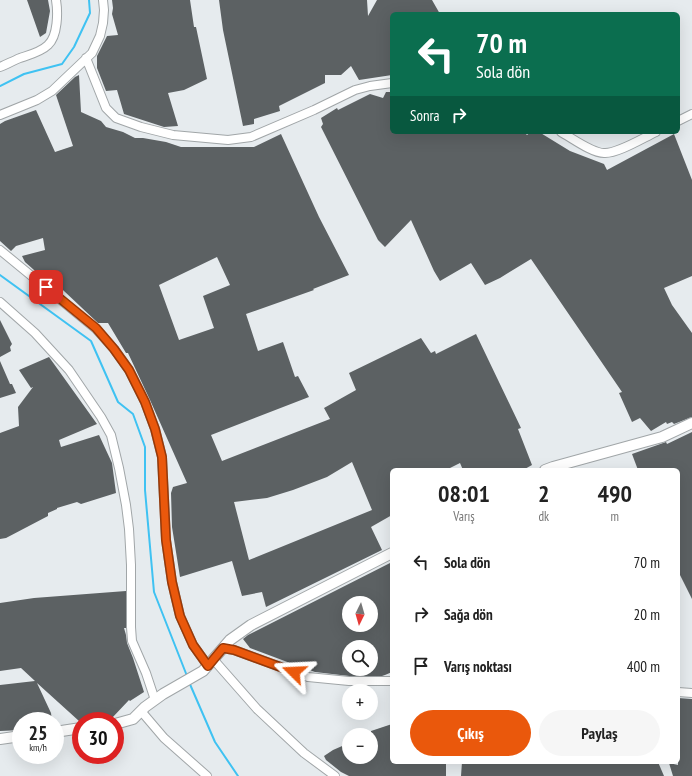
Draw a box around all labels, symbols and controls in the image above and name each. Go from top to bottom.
text: 70 m [476,24,527,61]
icon: left [410,28,462,80]
text: Sola dön [476,60,530,83]
icon: right [448,104,470,126]
text: Sonra [410,106,440,125]
pin [29,270,63,304]
icon: arrive [35,276,57,298]
text: 08:01 [438,478,490,509]
text: 2 [538,478,549,509]
text: 490 [598,478,632,509]
text: Varış [453,508,475,525]
text: dk [538,508,549,525]
text: m [610,508,619,525]
icon: left [410,551,432,573]
text: Sola dön [444,553,490,572]
text: 70 m [634,553,660,572]
north arrow [342,596,378,632]
map controls [342,596,378,764]
icon: right [410,603,432,625]
text: Sağa dön [444,605,493,624]
text: 20 m [634,605,660,624]
button: search [342,640,378,676]
position arrow [273,651,315,693]
icon: arrive [410,655,432,677]
text: Varış noktası [444,657,512,676]
text: 400 m [627,657,660,676]
button: + [342,684,378,720]
button: Çıkış [410,710,531,756]
button: Paylaş [539,710,660,756]
speed limit sign: 30 [72,712,124,764]
text: 25 [28,720,48,746]
button: − [342,728,378,764]
text: km/h [29,741,47,754]

